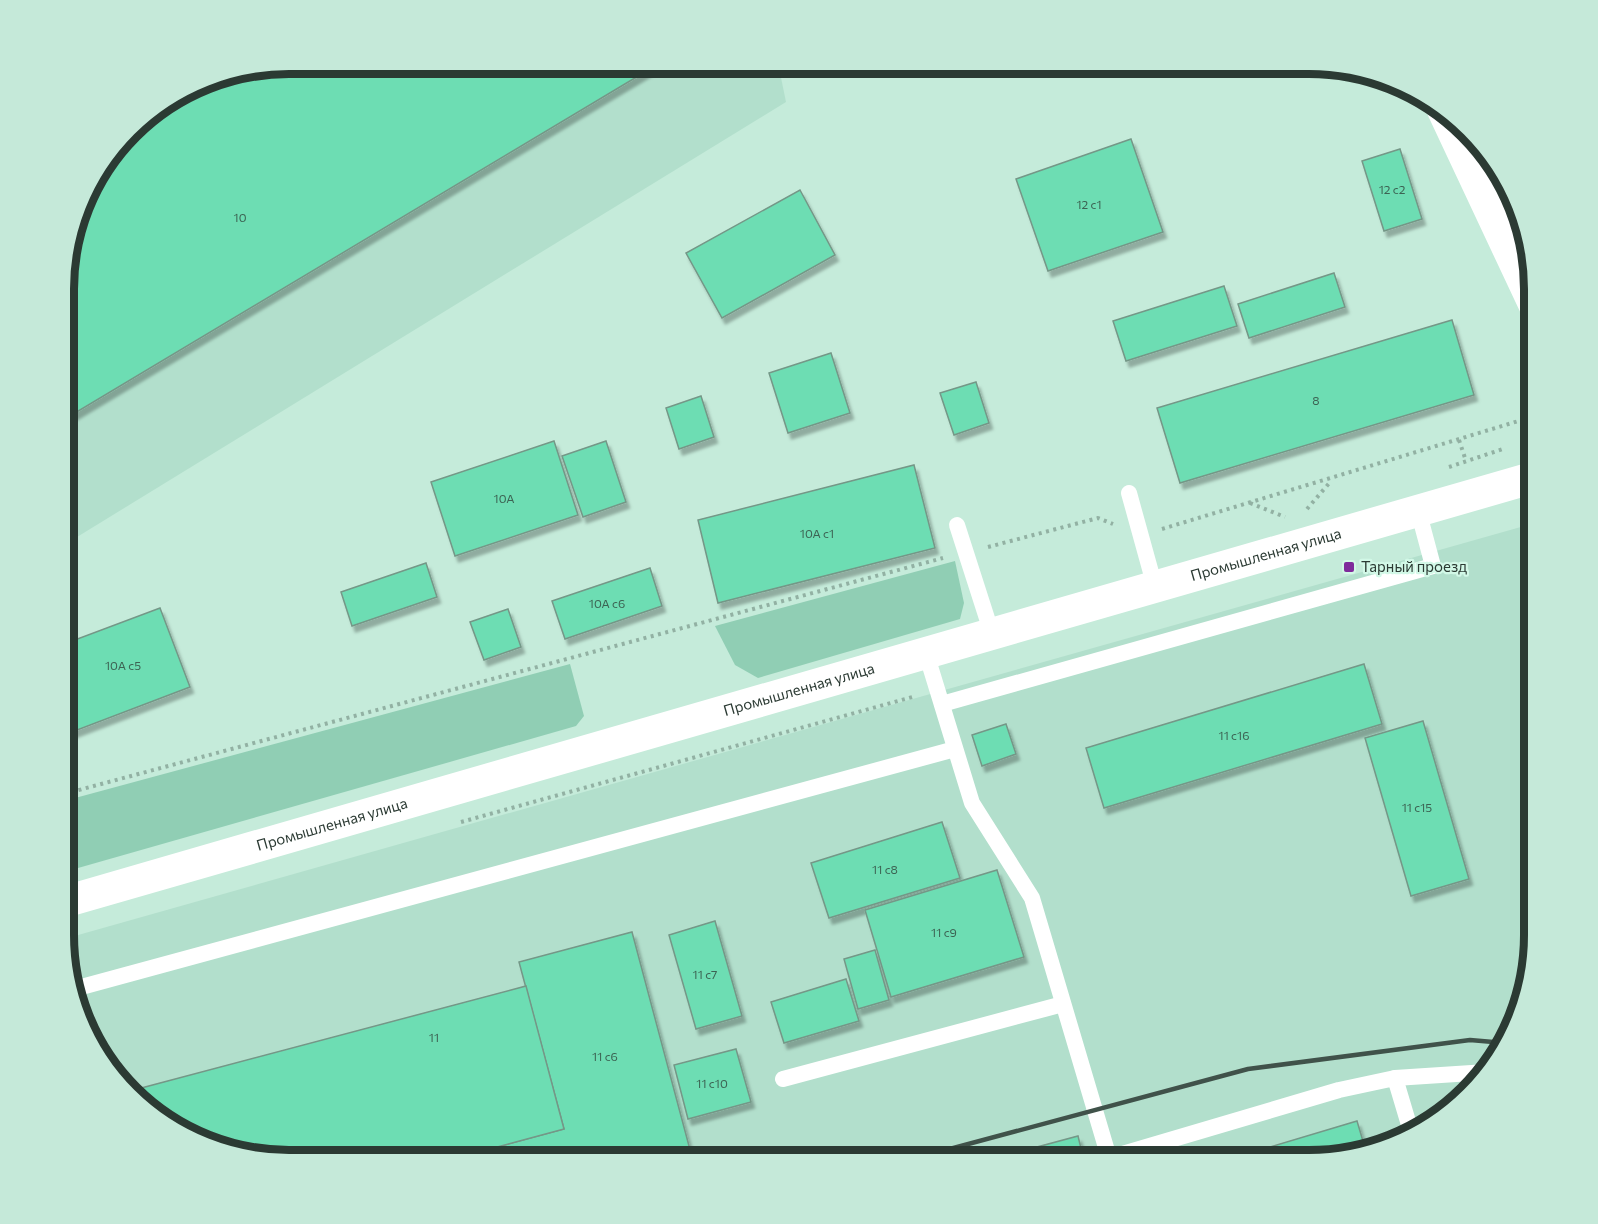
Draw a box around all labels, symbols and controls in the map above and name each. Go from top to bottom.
house number: 12 с2 [1379,182,1406,196]
house number: 12 с1 [1076,197,1102,211]
house number: 10 [234,210,247,224]
house number: 8 [1312,393,1320,407]
house number: 10А [494,491,514,505]
street label: Промышленная улица [1188,523,1343,584]
house number: 10А с1 [800,526,834,540]
place label: Тарный проезд [1361,557,1467,575]
marker: Тарный проезд [1342,560,1356,574]
house number: 10А с6 [589,596,625,610]
house number: 10А с5 [105,658,141,672]
street label: Промышленная улица [721,658,876,719]
house number: 11 с16 [1219,728,1249,742]
street label: Промышленная улица [254,793,409,854]
house number: 11 с15 [1402,800,1432,814]
house number: 11 с8 [872,862,898,876]
house number: 11 с9 [931,925,957,939]
house number: 11 с7 [693,967,717,981]
house number: 11 [429,1030,439,1044]
house number: 11 с6 [592,1049,618,1063]
house number: 11 с10 [696,1076,728,1090]

